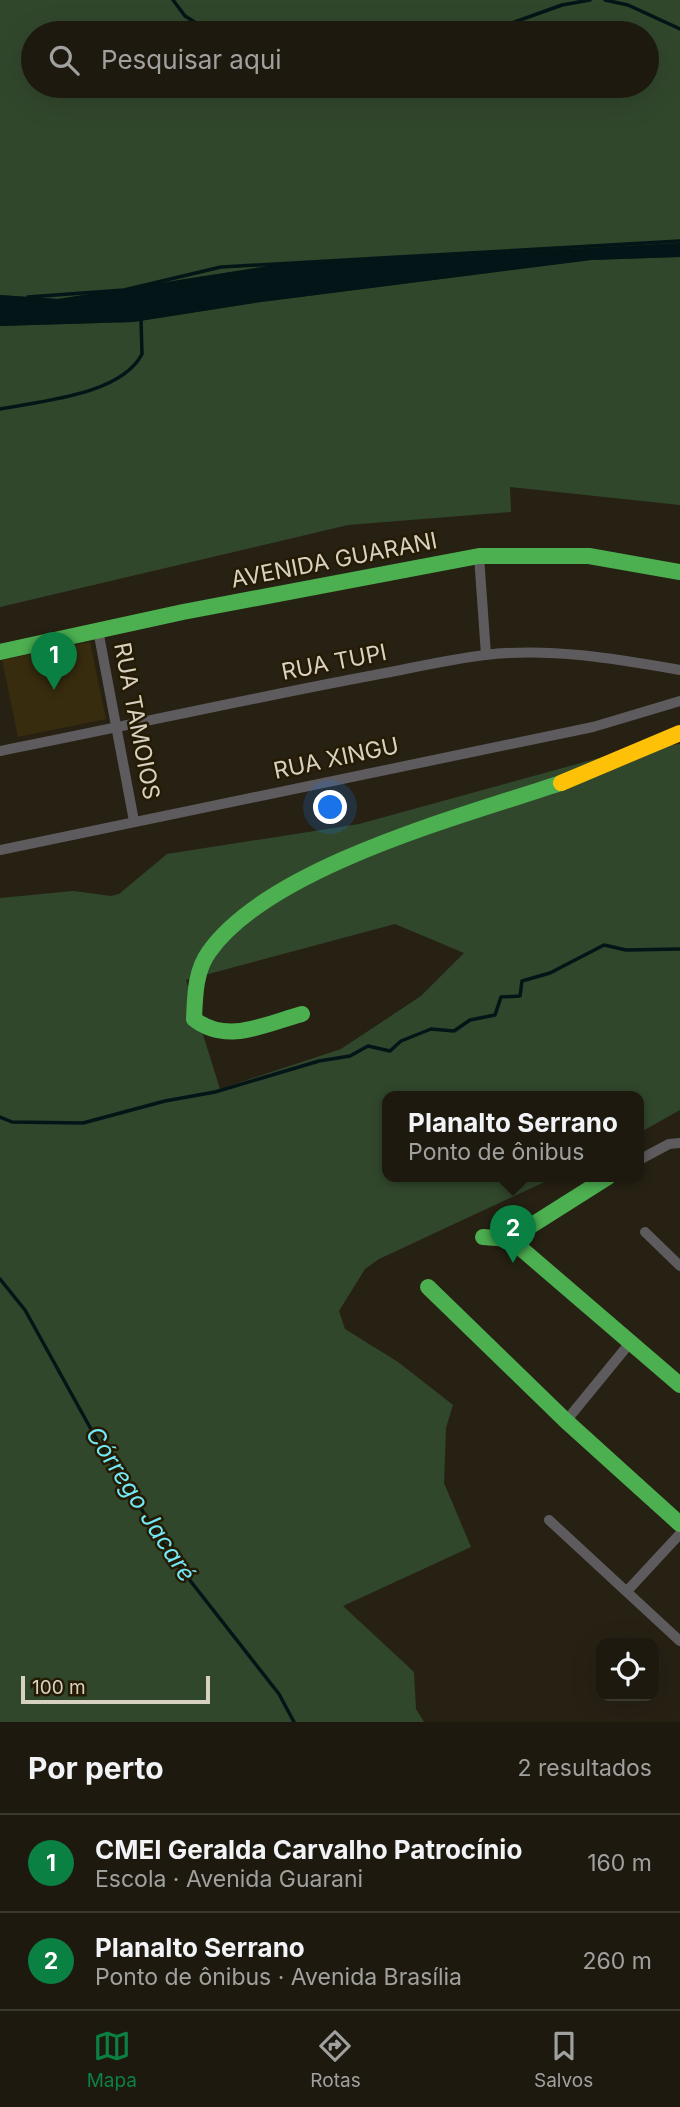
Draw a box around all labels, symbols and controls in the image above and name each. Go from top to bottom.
search box [21,21,659,98]
icon: search [45,41,83,79]
text: Pesquisar aqui [101,44,282,75]
street label: AVENIDA GUARANI [228,526,440,594]
pin: 1 [31,632,77,690]
street label: RUA TUPI [279,638,389,686]
street label: RUA TAMOIOS [108,640,166,802]
street label: RUA XINGU [271,731,401,785]
your location [313,790,347,824]
popup [382,1091,644,1182]
text: Planalto Serrano [408,1107,618,1138]
text: Ponto de ônibus [408,1138,584,1166]
pin: 2 [490,1205,536,1263]
water label: Córrego Jacaré [80,1421,202,1587]
map controls [596,1638,659,1701]
button: locate [596,1638,659,1701]
scale bar [21,1673,210,1705]
text: 100 m [32,1676,86,1699]
text: Por perto [28,1750,164,1786]
text: 2 resultados [518,1754,652,1782]
text: CMEI Geralda Carvalho Patrocínio [95,1834,522,1865]
text: 1 [46,1849,56,1877]
text: 160 m [587,1849,652,1877]
text: Escola · Avenida Guarani [95,1865,363,1893]
text: Planalto Serrano [95,1932,305,1963]
text: 2 [44,1947,58,1975]
text: 260 m [583,1947,652,1975]
text: Ponto de ônibus · Avenida Brasília [95,1963,462,1991]
tab: Mapa [87,2027,137,2092]
tab: Rotas [310,2027,361,2092]
tab: Salvos [534,2027,593,2092]

